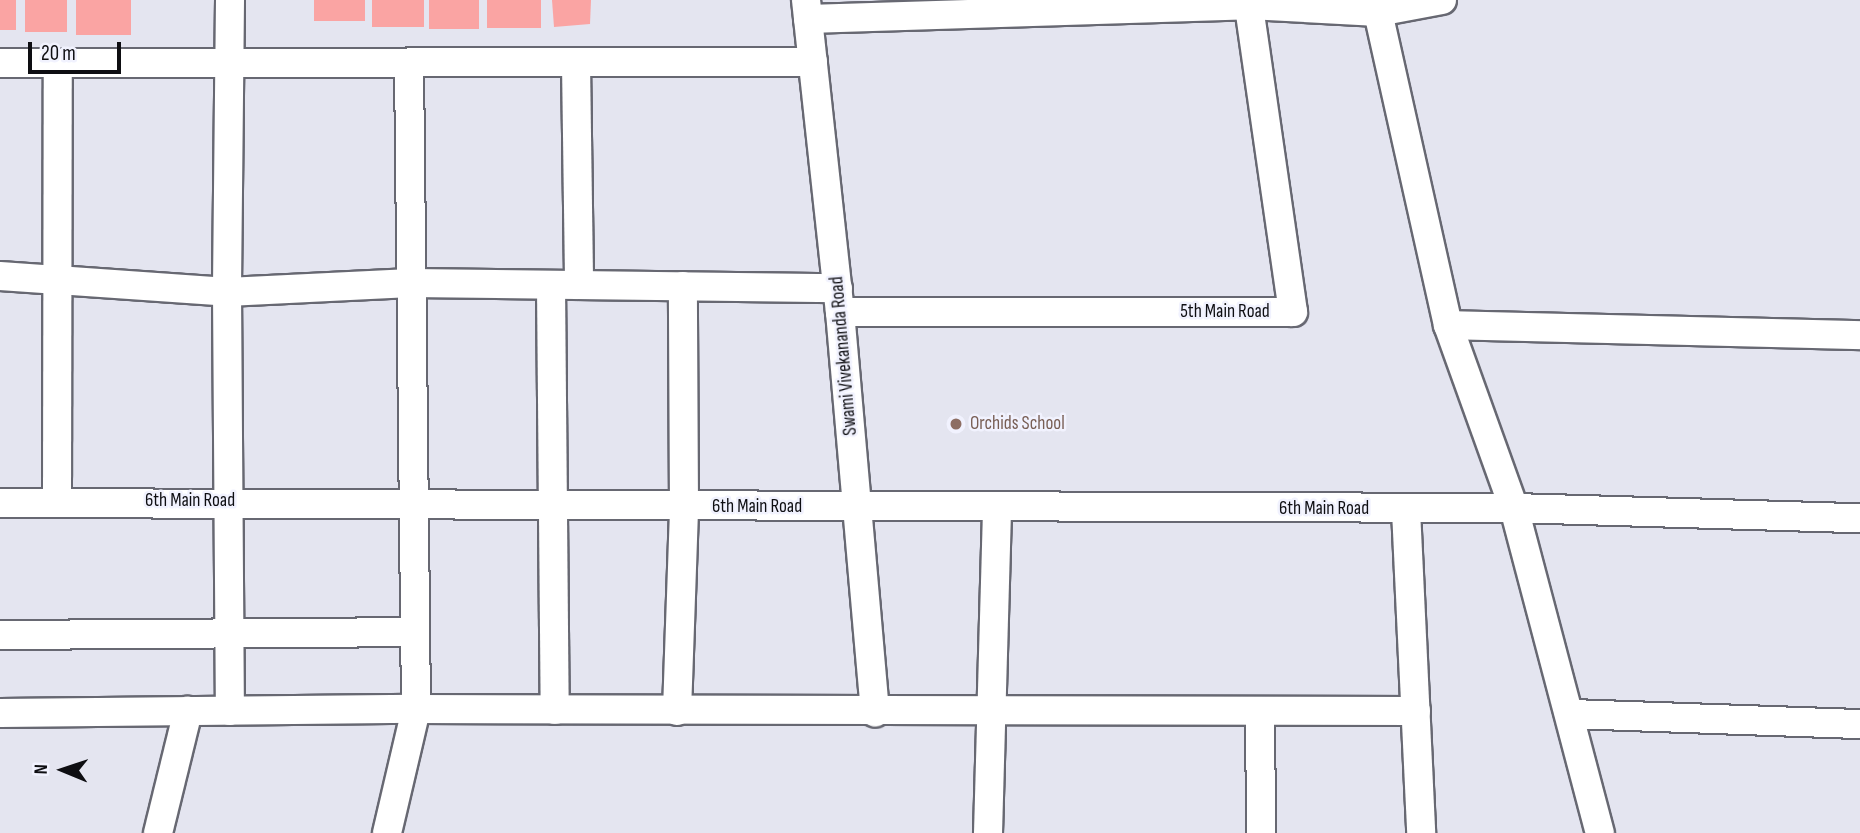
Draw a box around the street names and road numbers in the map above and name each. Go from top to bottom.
street label: Swami Vivekananda Road [826,276,862,436]
street label: 5th Main Road [1180,301,1270,323]
street label: 6th Main Road [145,490,235,512]
street label: 6th Main Road [712,496,802,518]
street label: 6th Main Road [1279,498,1369,520]

